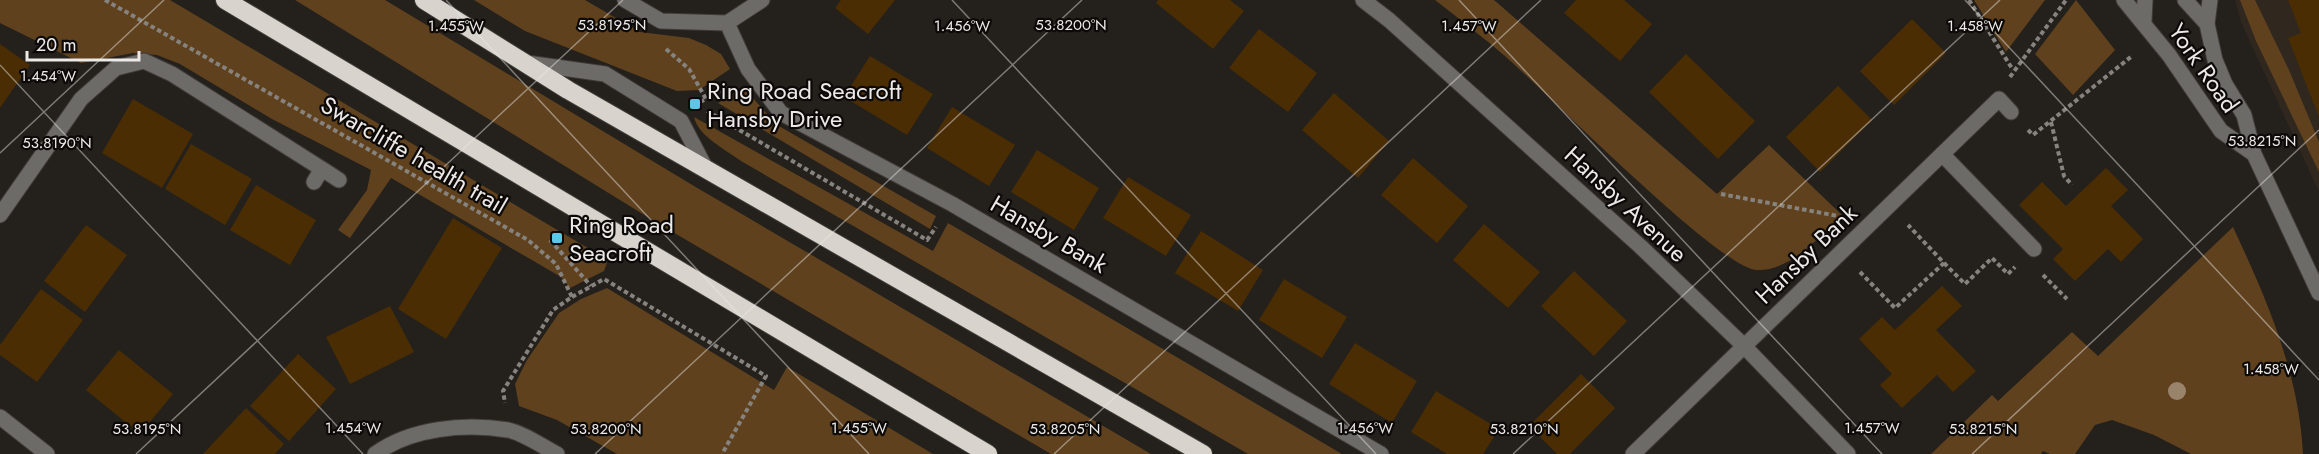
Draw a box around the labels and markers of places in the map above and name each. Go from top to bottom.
place label: Ring Road Seacroft Hansby Drive [707,73,901,136]
marker: Ring Road Seacroft Hansby Drive [688,97,702,111]
place label: Ring Road Seacroft [569,207,674,270]
marker: Ring Road Seacroft [550,231,564,245]

